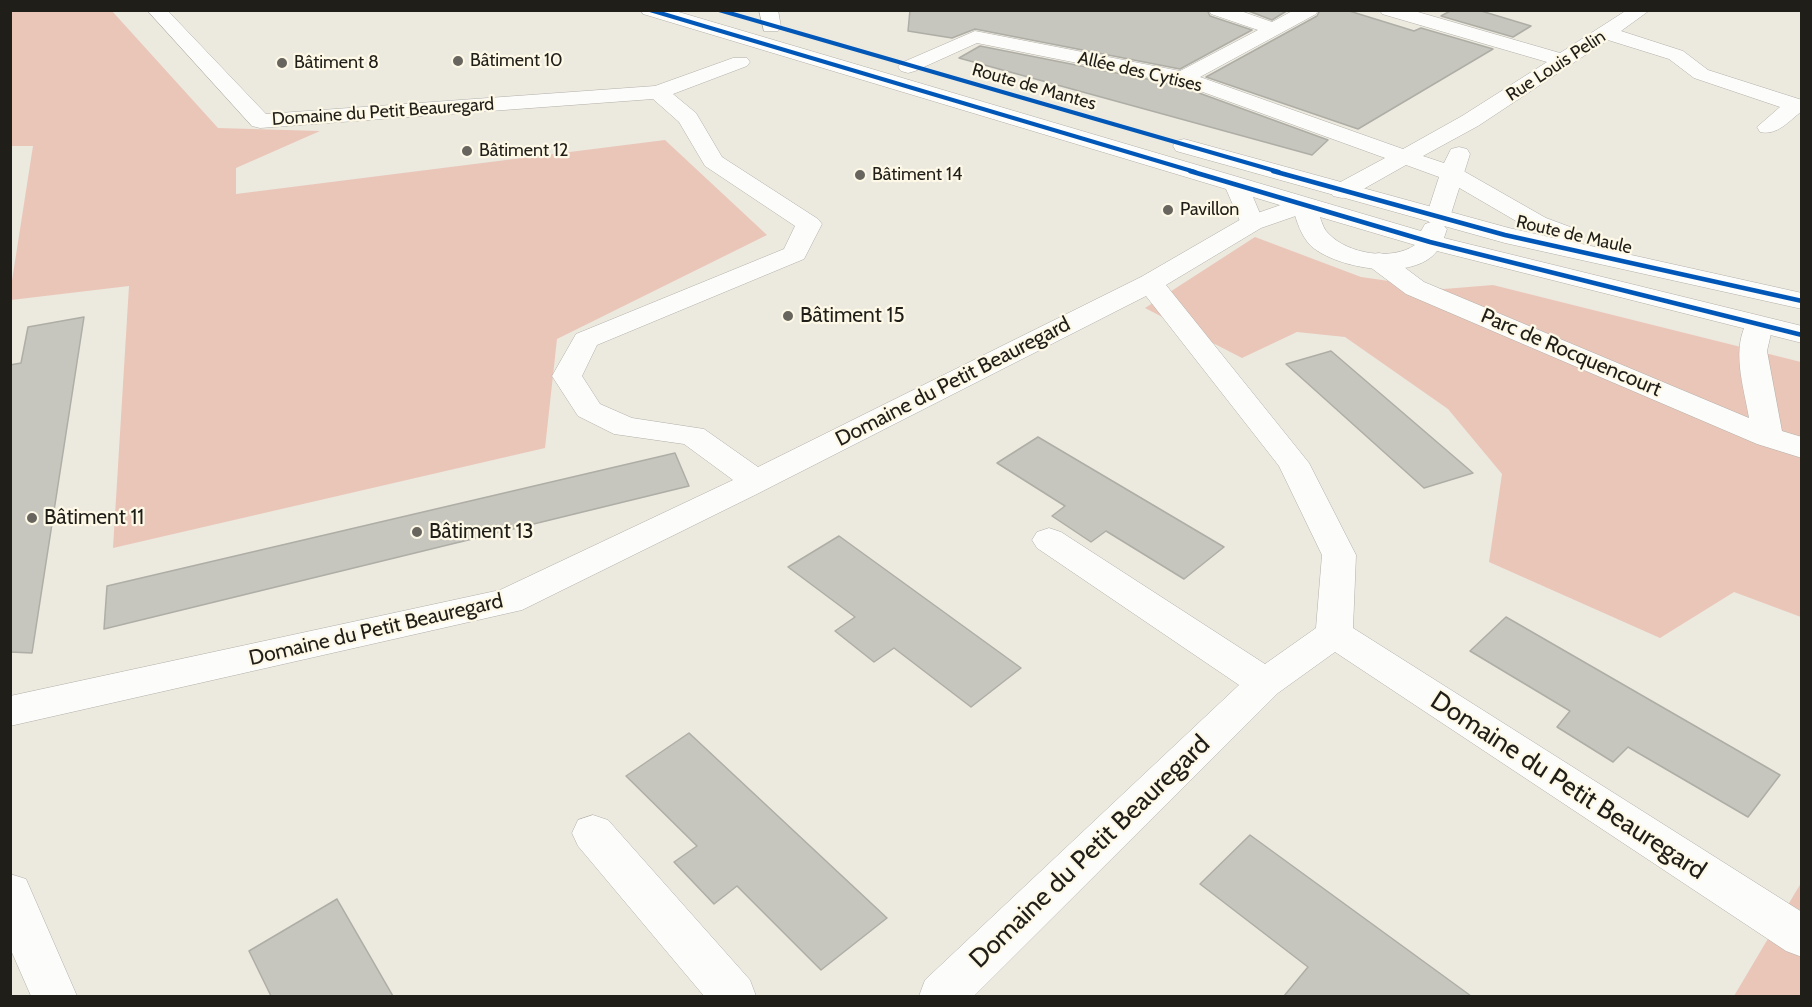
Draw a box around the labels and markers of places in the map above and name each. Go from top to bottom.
place label: Bâtiment 10 [470,50,563,72]
place label: Bâtiment 8 [294,52,379,74]
marker: Bâtiment 10 [451,54,465,68]
marker: Bâtiment 8 [275,56,289,70]
place label: Bâtiment 12 [479,140,568,162]
marker: Bâtiment 12 [460,144,474,158]
place label: Bâtiment 14 [872,164,962,186]
marker: Bâtiment 14 [853,168,867,182]
place label: Pavillon [1180,199,1239,221]
marker: Pavillon [1161,203,1175,217]
place label: Bâtiment 15 [800,303,905,329]
marker: Bâtiment 15 [781,309,795,323]
place label: Bâtiment 11 [44,505,144,531]
marker: Bâtiment 11 [25,511,39,525]
place label: Bâtiment 13 [429,519,534,545]
marker: Bâtiment 13 [410,525,424,539]

